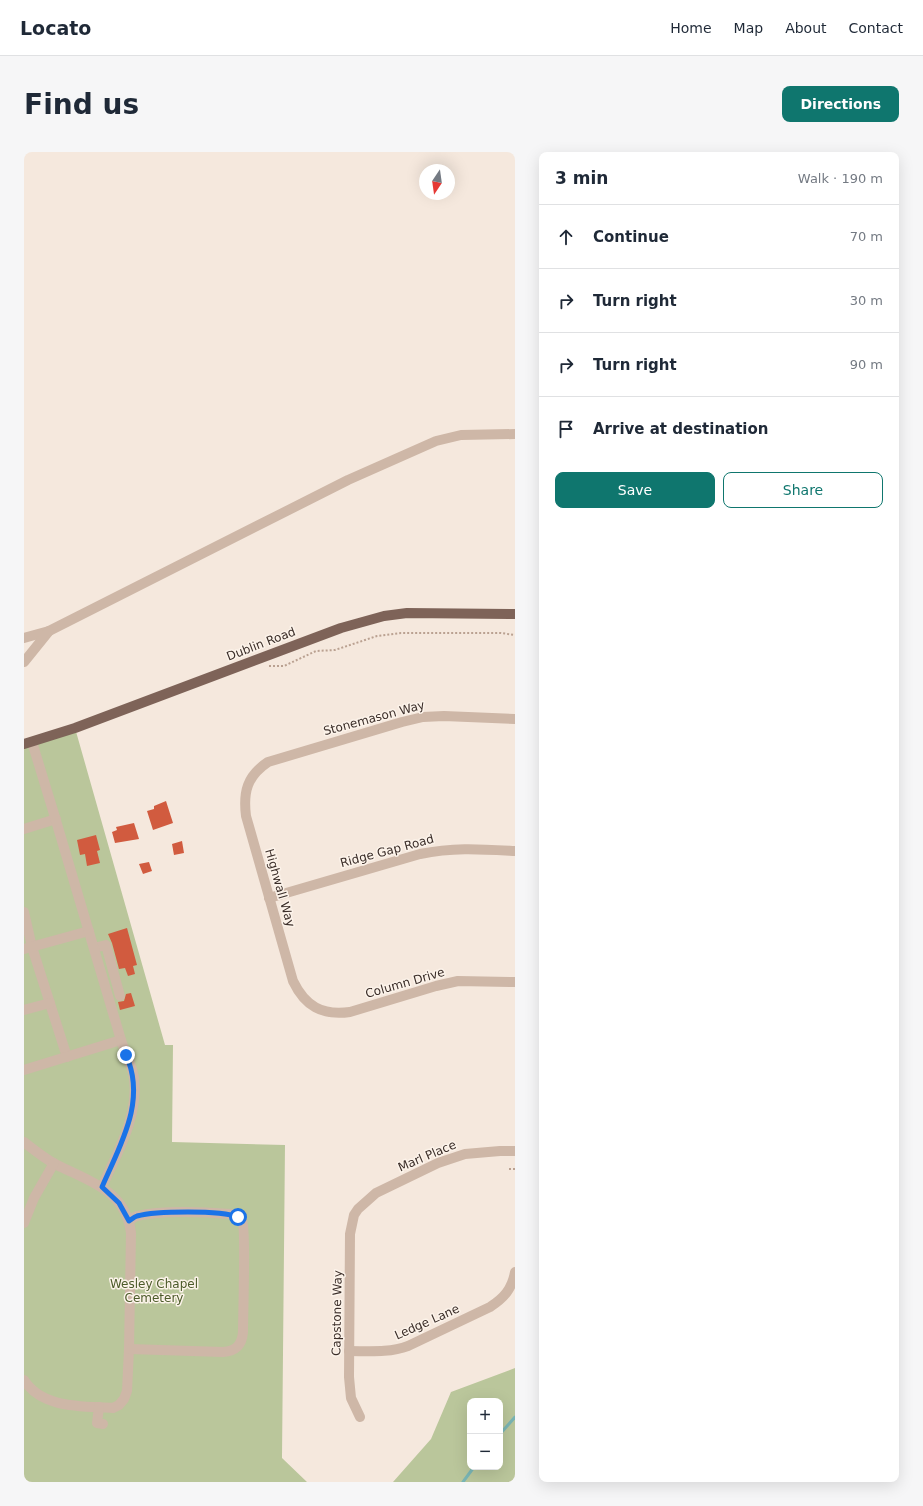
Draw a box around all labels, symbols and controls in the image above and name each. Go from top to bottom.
text: Locato [20,17,91,39]
text: Home [670,20,712,36]
text: Map [734,20,763,36]
text: About [785,20,827,36]
text: Contact [849,20,903,36]
button: Directions [782,86,899,122]
text: Find us [24,88,139,121]
north arrow [419,164,455,200]
text: 3 min [555,168,608,188]
text: Walk · 190 m [798,171,883,186]
icon: ahead [555,226,577,248]
text: Continue [593,228,669,246]
text: 70 m [850,229,883,244]
icon: right [555,290,577,312]
text: Turn right [593,292,677,310]
text: 30 m [850,293,883,308]
icon: right [555,354,577,376]
text: Turn right [593,356,677,374]
text: 90 m [850,357,883,372]
icon: arrive [555,418,577,440]
text: Arrive at destination [593,420,768,438]
button: Save [555,472,715,508]
button: Share [723,472,883,508]
street label: Dublin Road [225,624,297,664]
street label: Stonemason Way [322,698,426,738]
street label: Ridge Gap Road [339,832,435,870]
street label: Highwall Way [262,847,298,929]
street label: Column Drive [364,965,446,1001]
route end [117,1046,135,1064]
street label: Marl Place [396,1138,458,1174]
route start [229,1208,247,1226]
street label: Capstone Way [329,1270,345,1356]
park label: Wesley Chapel Cemetery [110,1277,198,1305]
street label: Ledge Lane [392,1302,462,1342]
map controls [467,1398,503,1470]
button: + [467,1398,503,1434]
button: − [467,1434,503,1470]

